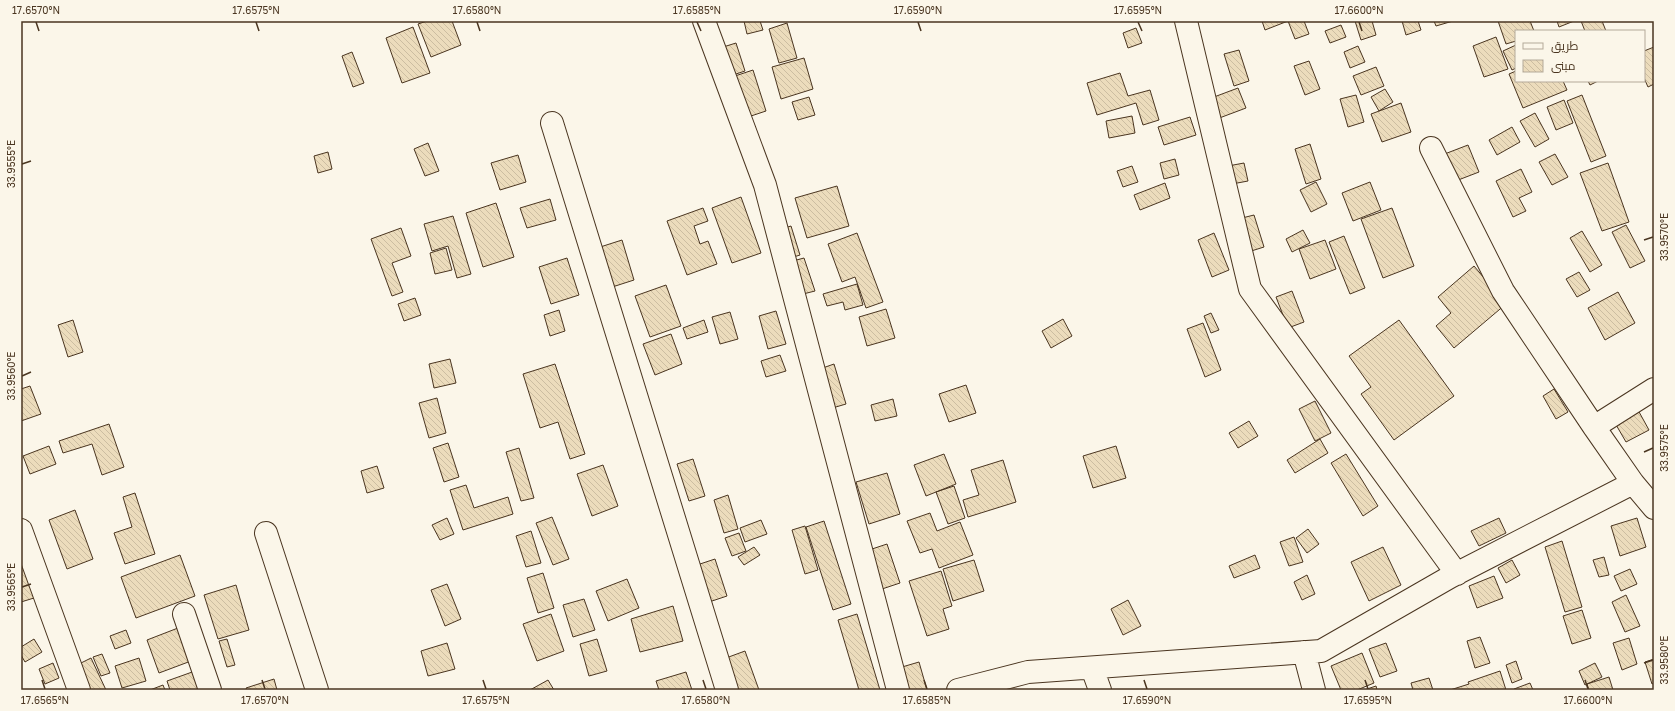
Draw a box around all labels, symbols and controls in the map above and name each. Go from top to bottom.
text: 17.6570°N [12,4,60,16]
text: 17.6575°N [232,4,280,16]
text: 17.6580°N [453,4,501,16]
text: 17.6585°N [673,4,721,16]
text: 17.6590°N [894,4,942,16]
text: 17.6595°N [1114,4,1162,16]
text: 17.6600°N [1334,4,1384,16]
legend [1515,30,1645,82]
text: طريق [1551,38,1579,53]
text: مبنى [1551,58,1576,73]
text: 33.9555°E [5,140,17,188]
text: 33.9570°E [1658,213,1670,261]
text: 33.9560°E [5,352,17,400]
text: 33.9575°E [1658,424,1670,472]
text: 33.9565°E [5,563,17,611]
text: 33.9580°E [1658,636,1670,684]
text: 17.6565°N [21,694,69,706]
text: 17.6570°N [241,694,289,706]
text: 17.6575°N [462,694,510,706]
text: 17.6580°N [682,694,730,706]
text: 17.6585°N [903,694,951,706]
text: 17.6590°N [1123,694,1171,706]
text: 17.6595°N [1344,694,1392,706]
text: 17.6600°N [1563,694,1613,706]

